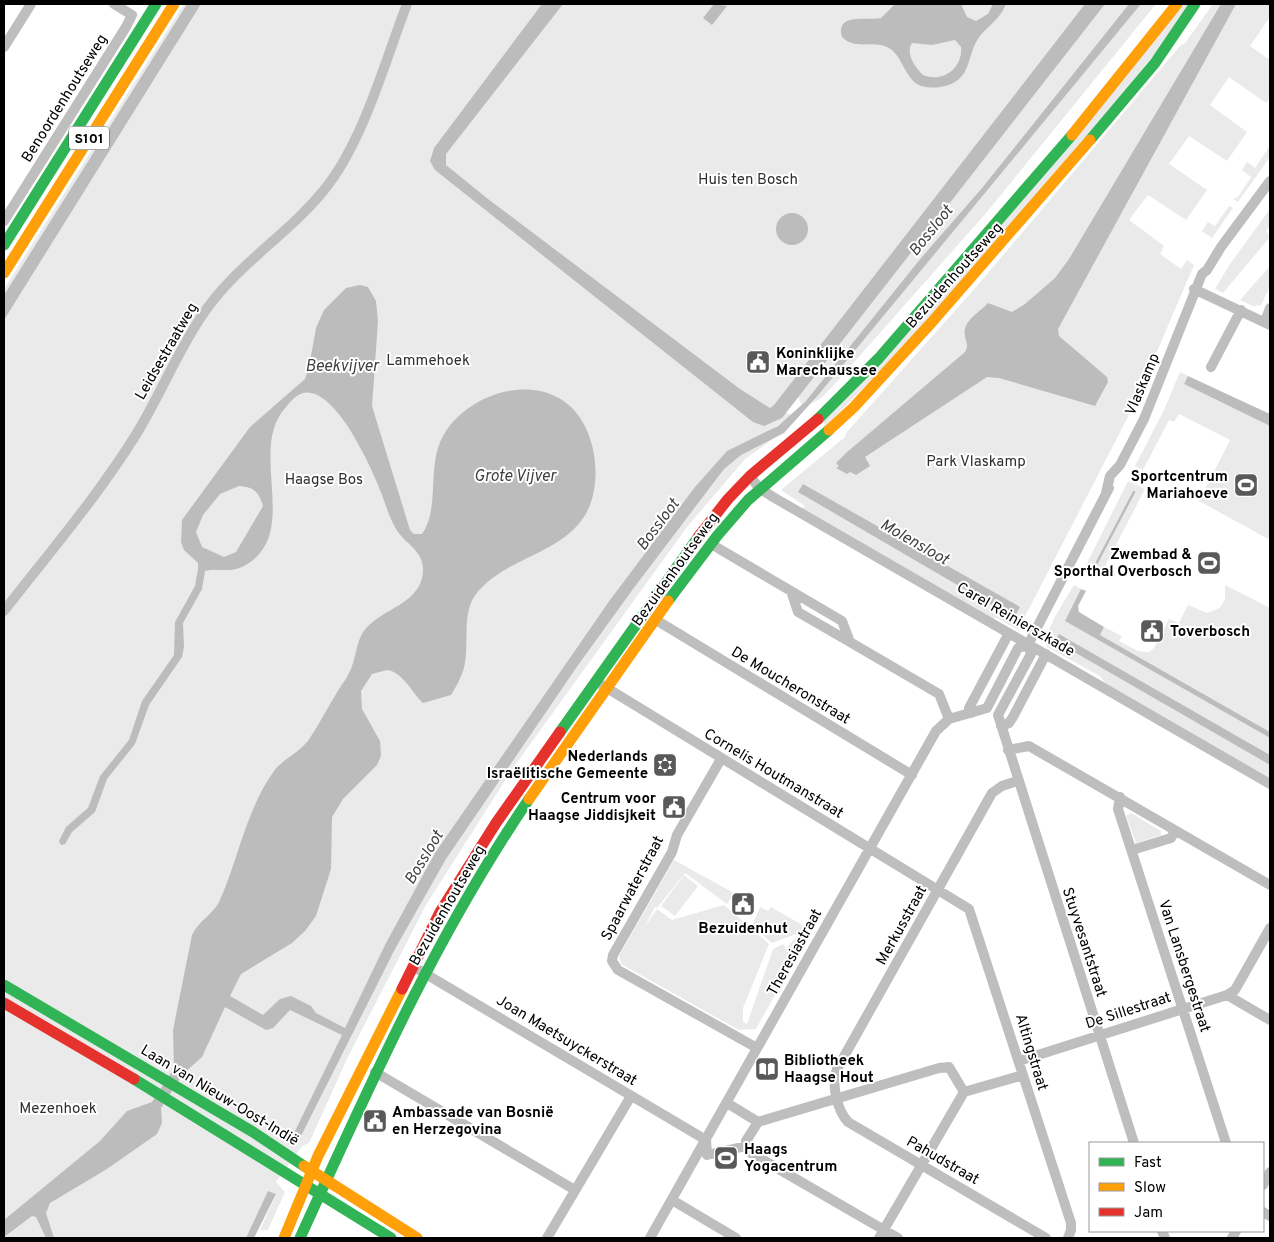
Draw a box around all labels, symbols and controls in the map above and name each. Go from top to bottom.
street label: Benoordenhoutseweg [18,31,112,166]
road number: S101 [69,126,109,150]
park label: Huis ten Bosch [698,171,798,190]
water label: Bossloot [905,201,959,261]
street label: Bezuidenhoutseweg [903,219,1008,333]
street label: Leidsestraatweg [132,300,203,404]
place label: Koninklijke Marechaussee [776,345,877,381]
public building icon: Koninklijke Marechaussee [745,349,771,375]
street label: Vlaskamp [1122,351,1165,419]
park label: Lammehoek [386,352,470,371]
water label: Beekvijver [305,357,381,377]
park label: Park Vlaskamp [926,453,1026,472]
water label: Grote Vijver [474,467,558,487]
place label: Sportcentrum Mariahoeve [1131,468,1228,504]
park label: Haagse Bos [285,471,363,490]
sports icon: Sportcentrum Mariahoeve [1233,472,1259,498]
water label: Bossloot [633,494,685,555]
street label: Bezuidenhoutseweg [629,509,724,630]
water label: Molensloot [876,515,953,571]
place label: Zwembad & Sporthal Overbosch [1054,546,1192,582]
sports icon: Zwembad & Sporthal Overbosch [1196,550,1222,576]
street label: Carel Reinierszkade [953,579,1078,662]
public building icon: Toverbosch [1139,618,1165,644]
place label: Toverbosch [1170,623,1250,642]
street label: De Moucheronstraat [727,643,853,729]
street label: Cornelis Houtmanstraat [700,725,846,823]
place label: Nederlands Israëlitische Gemeente [487,748,648,784]
synagogue icon: Nederlands Israëlitische Gemeente [652,752,678,778]
place label: Centrum voor Haagse Jiddisjkeit [528,790,657,826]
public building icon: Centrum voor Haagse Jiddisjkeit [661,794,687,820]
water label: Bossloot [401,826,449,889]
street label: Spaarwaterstraat [598,833,669,944]
street label: Bezuidenhoutseweg [406,842,491,969]
street label: Merkusstraat [873,883,932,969]
street label: Stuyvesantstraat [1057,885,1110,1000]
public building icon: Bezuidenhut [730,891,756,917]
street label: Van Lansbergestraat [1153,898,1214,1035]
street label: Theresiastraat [764,906,827,1000]
place label: Bezuidenhut [698,920,788,939]
street label: De Sillestraat [1083,989,1174,1034]
street label: Joan Maetsuyckerstraat [492,992,640,1091]
street label: Altingstraat [1010,1012,1051,1093]
street label: Laan van Nieuw-Oost-Indië [137,1041,302,1151]
place label: Bibliotheek Haagse Hout [784,1052,874,1088]
library icon: Bibliotheek Haagse Hout [754,1056,780,1082]
park label: Mezenhoek [19,1100,97,1119]
place label: Ambassade van Bosnië en Herzegovina [392,1104,554,1140]
public building icon: Ambassade van Bosnië en Herzegovina [362,1108,388,1134]
street label: Pahudstraat [902,1133,982,1190]
place label: Haags Yogacentrum [744,1141,837,1177]
legend [1089,1142,1264,1232]
sports icon: Haags Yogacentrum [713,1145,739,1171]
text: Fast [1134,1154,1162,1173]
text: Slow [1134,1179,1166,1198]
text: Jam [1134,1204,1163,1223]

